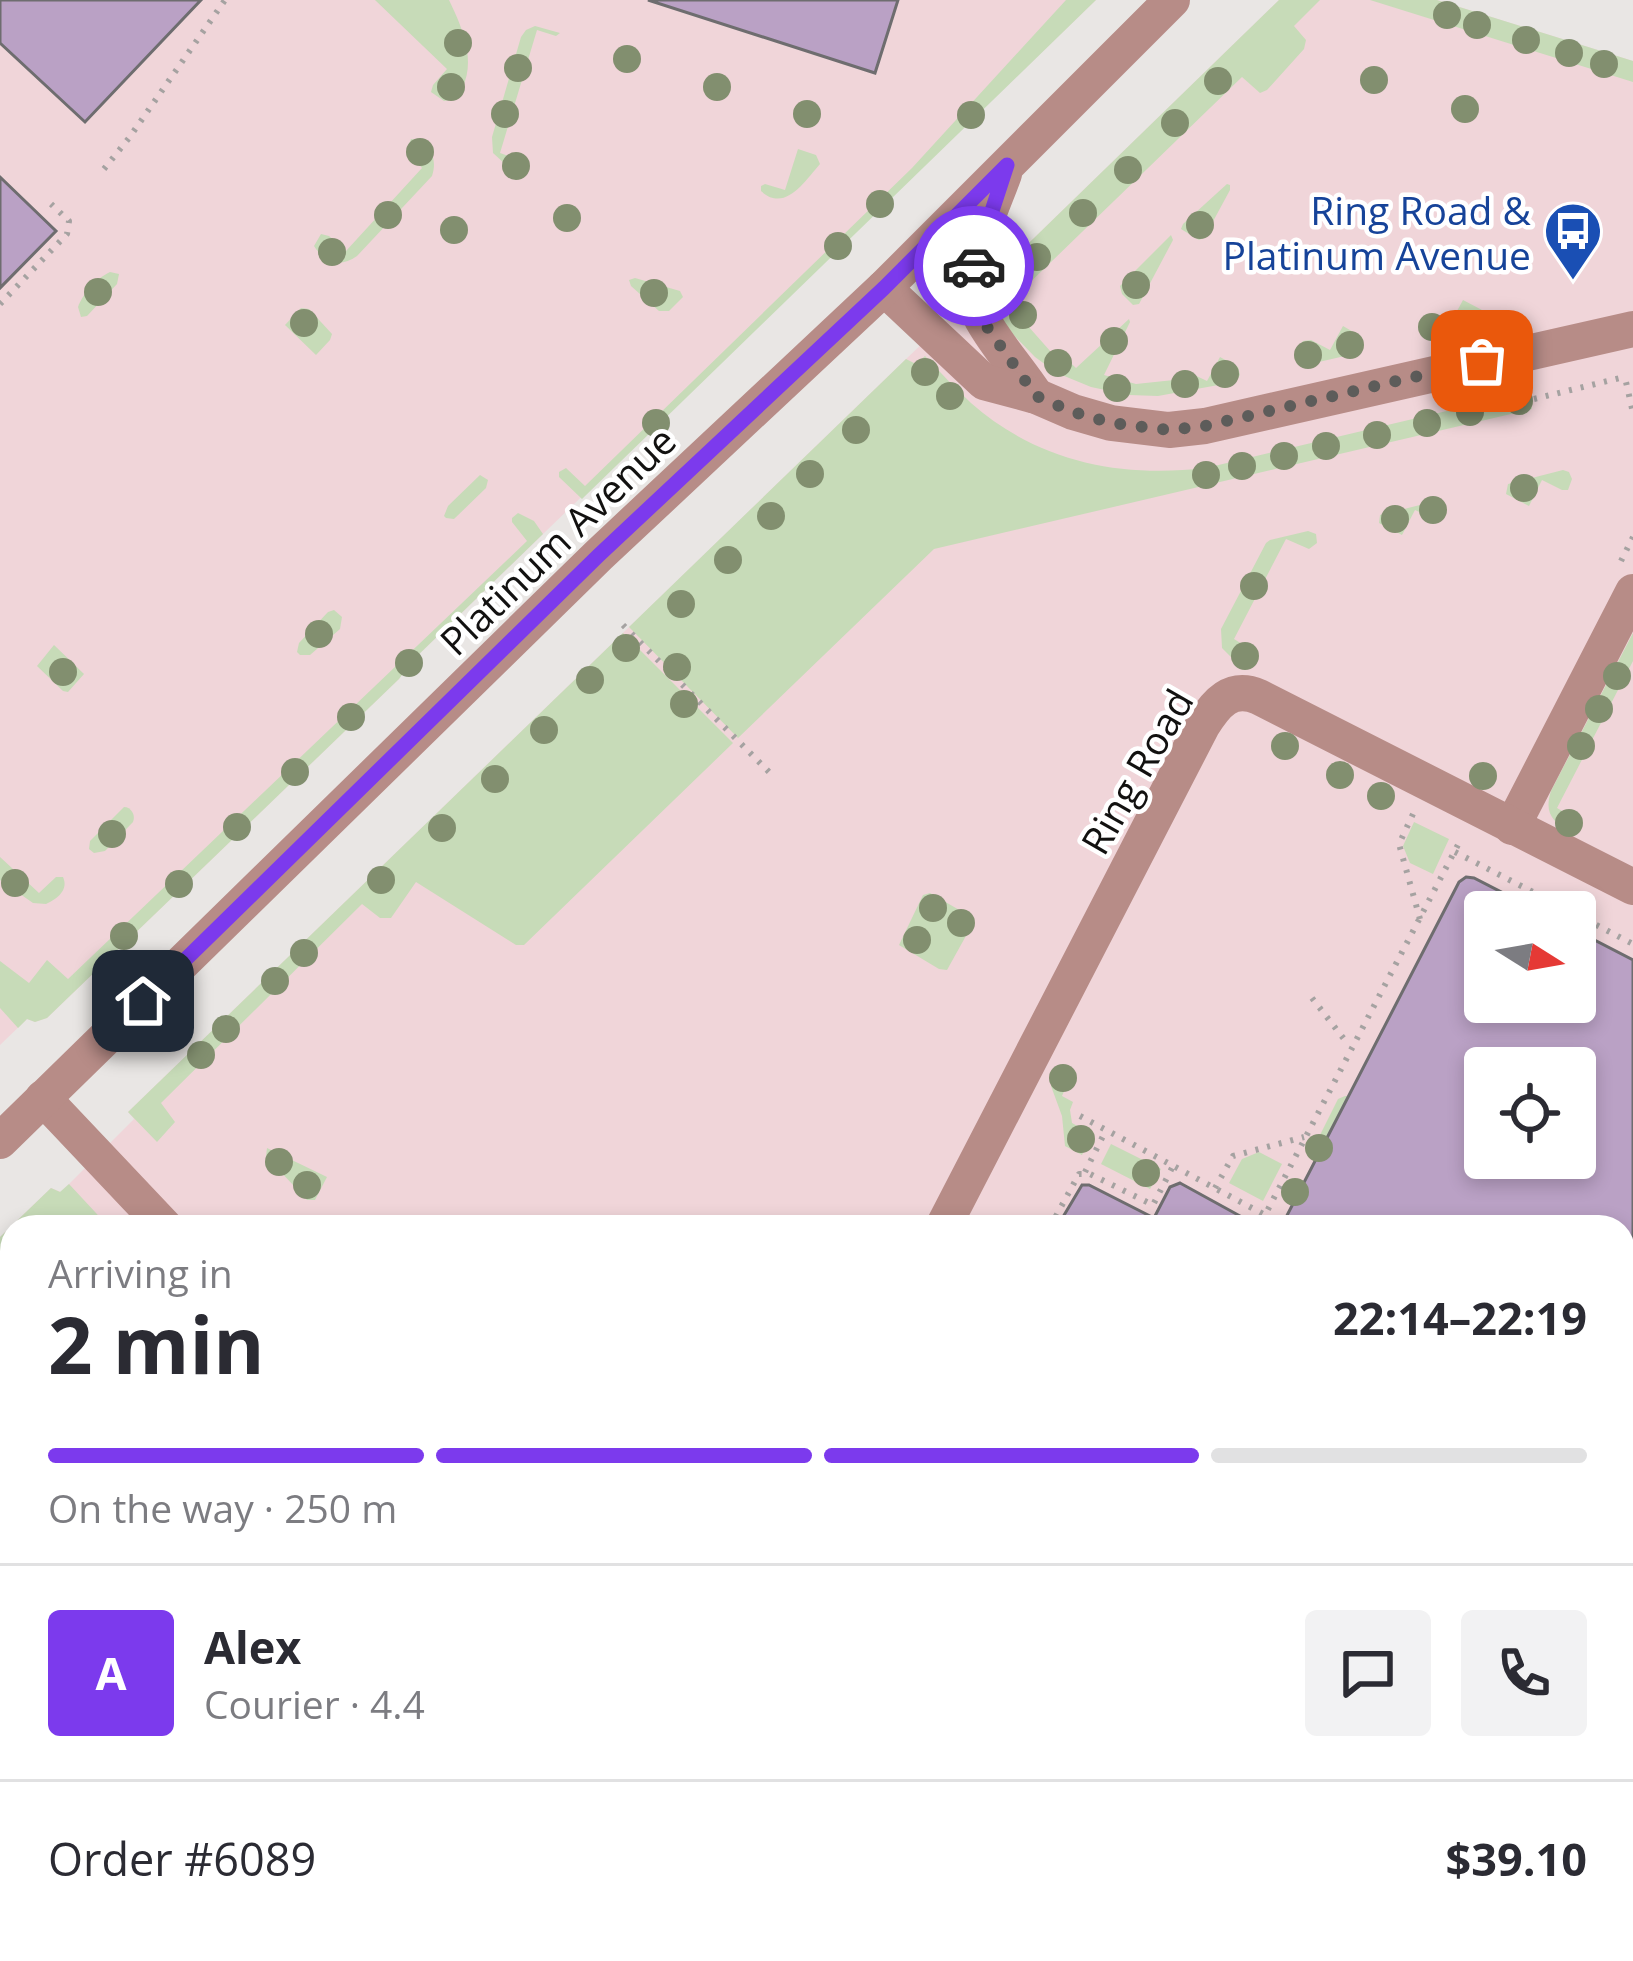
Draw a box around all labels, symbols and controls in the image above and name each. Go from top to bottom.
place label: Ring Road & Platinum Avenue [1222,183,1532,281]
bus stop icon: Ring Road & Platinum Avenue [1542,200,1604,282]
courier [914,206,1034,326]
icon: car [941,233,1007,299]
pin [1431,310,1533,412]
icon: bag [1449,328,1515,394]
street label: Platinum Avenue [428,414,686,666]
street label: Ring Road [1067,679,1205,863]
north arrow [1464,891,1596,1023]
map controls [1464,891,1596,1179]
pin [92,950,194,1052]
icon: home [110,968,176,1034]
button: locate [1464,1047,1596,1179]
text: Arriving in [48,1246,233,1299]
text: 22:14–22:19 [1333,1287,1587,1348]
text: 2 min [48,1291,265,1397]
text: On the way · 250 m [48,1481,397,1534]
button: chat [1305,1610,1431,1736]
button: phone [1461,1610,1587,1736]
text: Alex [204,1616,301,1677]
text: A [95,1642,127,1703]
text: Courier · 4.4 [204,1677,425,1730]
text: Order #6089 [48,1828,316,1889]
text: $39.10 [1446,1828,1587,1889]

